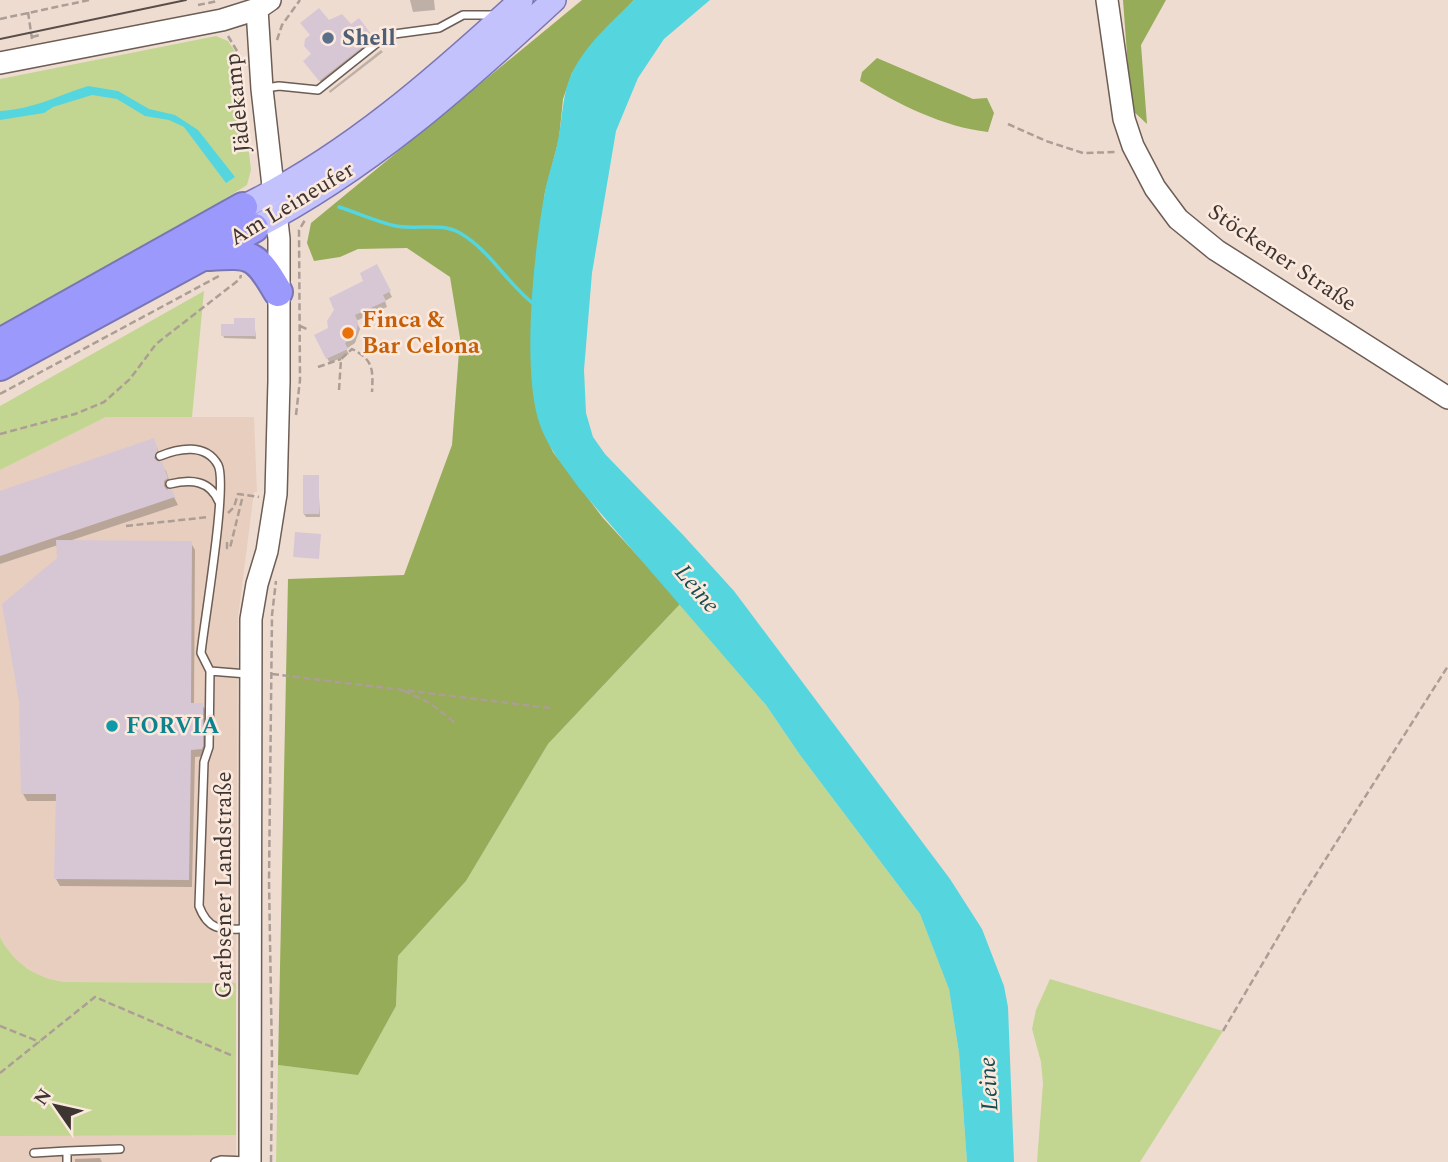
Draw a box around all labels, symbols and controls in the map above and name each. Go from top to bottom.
place label: Shell [342,21,396,56]
marker: Shell [320,30,336,46]
street label: Jädekamp [215,51,261,155]
street label: Am Leineufer [222,153,362,255]
street label: Stöckener Straße [1200,195,1364,321]
place label: Finca & Bar Celona [362,303,480,364]
marker: Finca & Bar Celona [340,325,356,341]
water label: Leine [666,557,728,621]
place label: FORVIA [126,709,220,744]
marker: FORVIA [104,718,120,734]
street label: Garbsener Landstraße [207,771,242,999]
water label: Leine [970,1056,1008,1112]
north arrow [21,1071,91,1141]
text: N [27,1083,60,1112]

